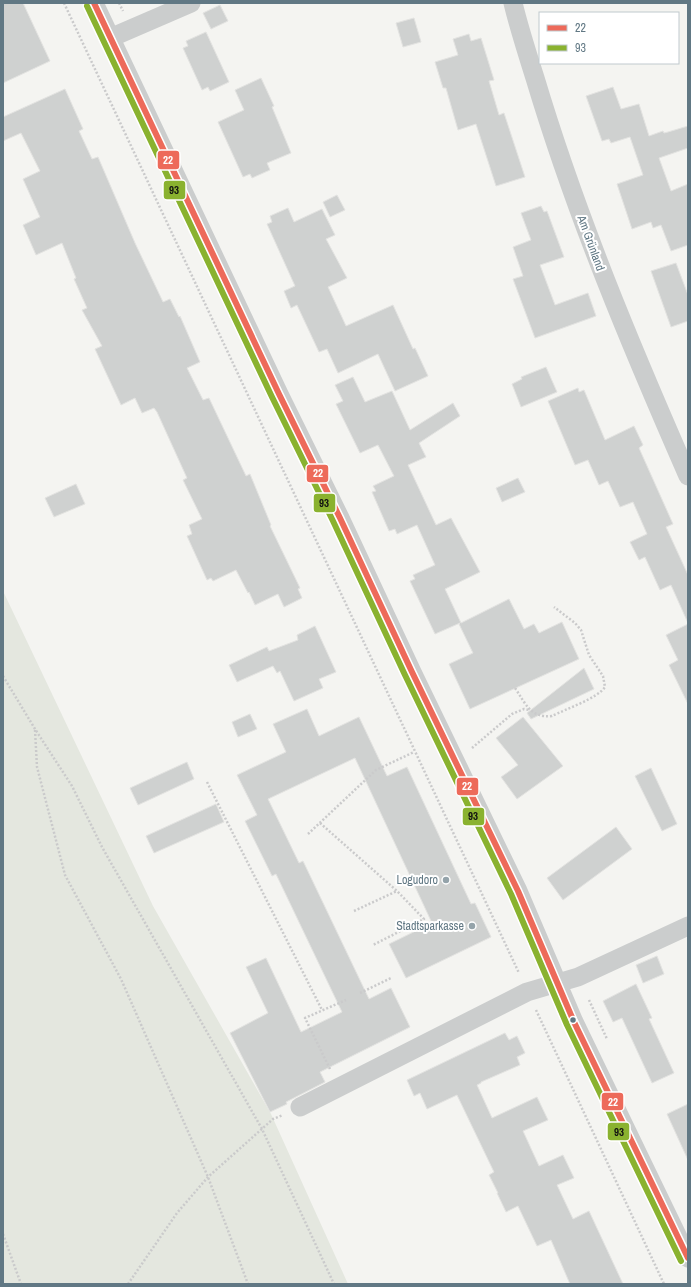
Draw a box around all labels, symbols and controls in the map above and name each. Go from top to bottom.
legend [539,12,679,64]
text: 22 [575,20,586,36]
text: 93 [575,40,586,56]
line badge: 22 [157,150,180,170]
text: 22 [163,153,173,167]
line badge: 93 [163,180,186,200]
text: 93 [169,183,179,197]
street label: Am Grünland [573,212,608,273]
line badge: 22 [306,464,329,483]
text: 22 [313,466,323,480]
line badge: 93 [313,493,336,513]
text: 93 [319,496,329,510]
line badge: 22 [456,777,479,796]
text: 22 [462,779,472,793]
line badge: 93 [462,807,485,826]
text: 93 [468,809,478,823]
place label: Logudoro [396,872,438,888]
marker: Logudoro [441,875,451,885]
place label: Stadtsparkasse [396,918,464,934]
marker: Stadtsparkasse [467,921,477,931]
unlabelled marker [568,1015,578,1025]
line badge: 22 [601,1092,624,1111]
text: 22 [608,1095,618,1109]
line badge: 93 [607,1122,630,1141]
text: 93 [614,1125,624,1139]

